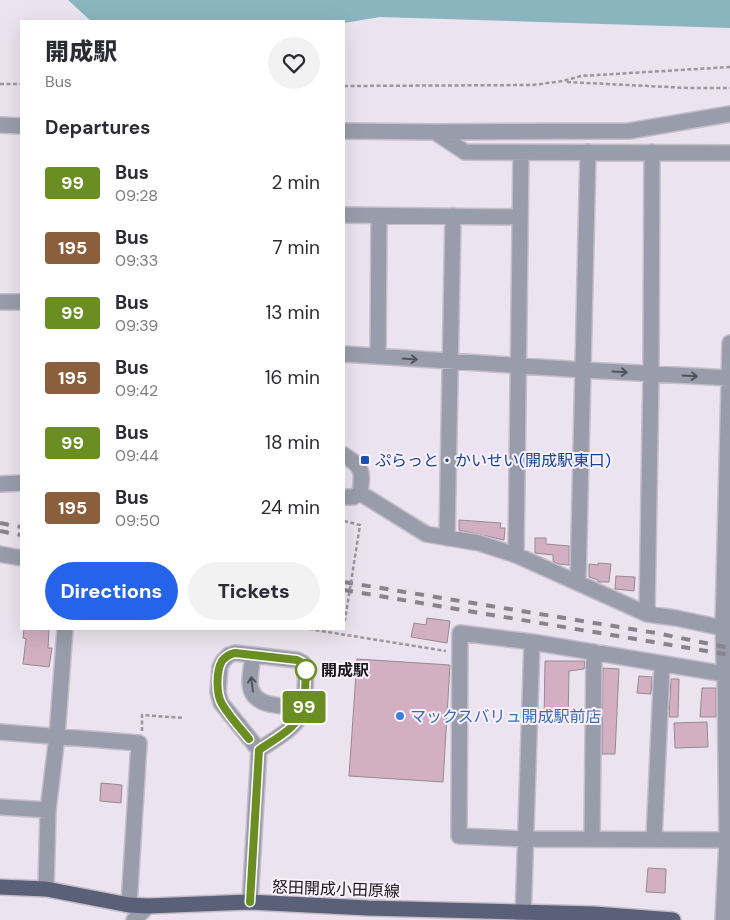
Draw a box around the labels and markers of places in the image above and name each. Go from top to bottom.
place label: ぷらっと・かいせい(開成駅東口) [375,450,611,471]
marker: ぷらっと・かいせい(開成駅東口) [359,454,371,466]
marker: 開成駅 [295,659,317,681]
place label: 開成駅 [321,660,369,681]
place label: マックスバリュ開成駅前店 [410,706,602,727]
marker: マックスバリュ開成駅前店 [394,710,406,722]

